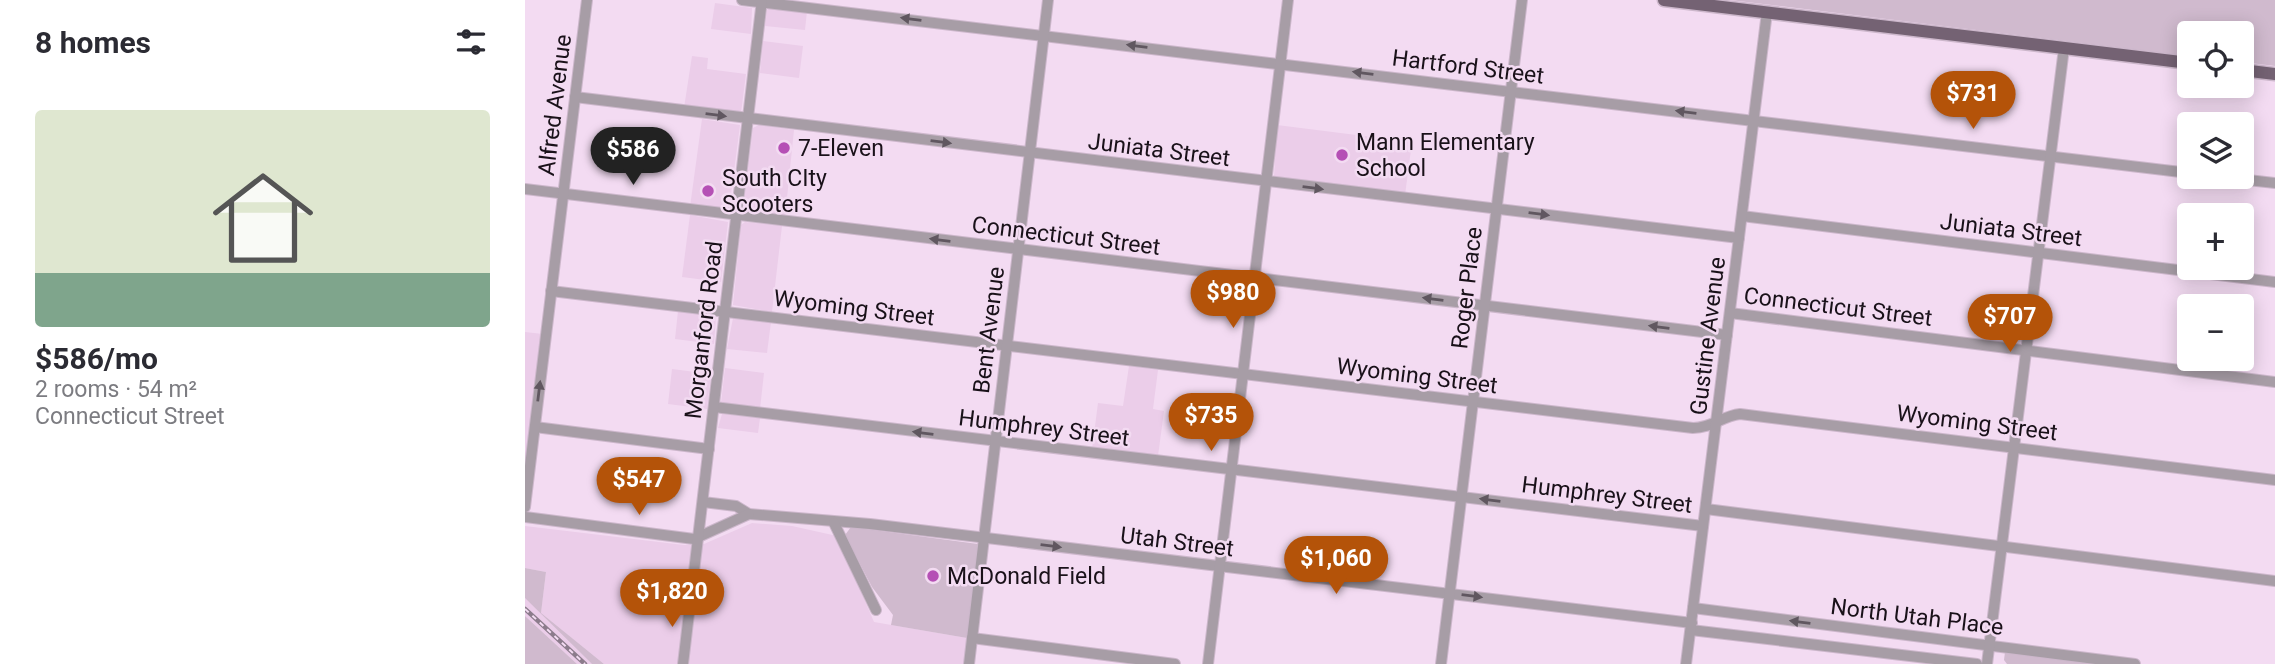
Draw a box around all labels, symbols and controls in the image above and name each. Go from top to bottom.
one-way arrow [900,14,922,25]
map controls [2177,21,2254,371]
button: locate [2177,21,2254,98]
icon: filters [452,23,490,61]
text: 8 homes [35,25,151,60]
street label: Alfred Avenue [533,33,577,177]
one-way arrow [1126,40,1148,51]
street label: Hartford Street [1390,44,1546,90]
one-way arrow [1351,68,1373,79]
pin: $731 [1932,72,2014,131]
text: $731 [1947,80,1999,107]
one-way arrow [1675,107,1697,118]
one-way arrow [705,110,727,121]
button: layers [2177,112,2254,189]
pin: $586 [592,128,674,187]
street label: Juniata Street [1087,128,1231,172]
place label: Mann Elementary School [1356,129,1535,182]
place label: 7-Eleven [798,135,884,162]
text: $586 [607,136,659,163]
one-way arrow [931,137,953,148]
marker: 7-Eleven [776,140,792,156]
marker: Mann Elementary School [1334,147,1350,163]
icon: home [200,155,326,281]
place label: South CIty Scooters [722,165,827,218]
marker: South CIty Scooters [700,183,716,199]
one-way arrow [1302,183,1324,194]
button: + [2177,203,2254,280]
street label: Juniata Street [1939,208,2083,252]
one-way arrow [1528,209,1550,220]
street label: Connecticut Street [970,211,1162,261]
street label: Roger Place [1446,225,1488,351]
one-way arrow [929,234,951,245]
street label: Morganford Road [680,239,728,421]
street label: Gustine Avenue [1685,255,1731,417]
street label: Bent Avenue [968,265,1010,395]
pin: $980 [1192,270,1274,330]
text: $980 [1207,279,1259,306]
street label: Connecticut Street [1742,282,1934,332]
street label: Wyoming Street [772,285,936,331]
one-way arrow [1422,294,1444,305]
pin: $707 [1969,294,2051,354]
button: − [2177,294,2254,371]
text: $707 [1984,303,2036,330]
one-way arrow [1648,321,1670,332]
text: $586/mo [35,341,158,376]
street label: Wyoming Street [1335,353,1499,399]
text: 2 rooms · 54 m² [35,376,197,403]
one-way arrow [534,380,545,402]
pin: $735 [1170,393,1252,453]
street label: Wyoming Street [1895,400,2059,446]
text: $735 [1185,402,1237,429]
text: Connecticut Street [35,403,224,430]
street label: Humphrey Street [957,404,1131,452]
one-way arrow [912,427,934,438]
pin: $547 [598,458,680,517]
text: $547 [613,466,665,493]
street label: Humphrey Street [1520,471,1694,519]
one-way arrow [1479,495,1501,506]
street label: Utah Street [1119,522,1235,562]
pin: $1,060 [1279,536,1393,596]
one-way arrow [1040,541,1062,552]
text: $1,060 [1300,545,1372,572]
place label: McDonald Field [947,563,1106,590]
marker: McDonald Field [925,568,941,584]
pin: $1,820 [615,570,729,629]
text: $1,820 [636,578,708,605]
one-way arrow [1461,591,1483,602]
street label: North Utah Place [1829,593,2005,641]
one-way arrow [1789,616,1811,627]

